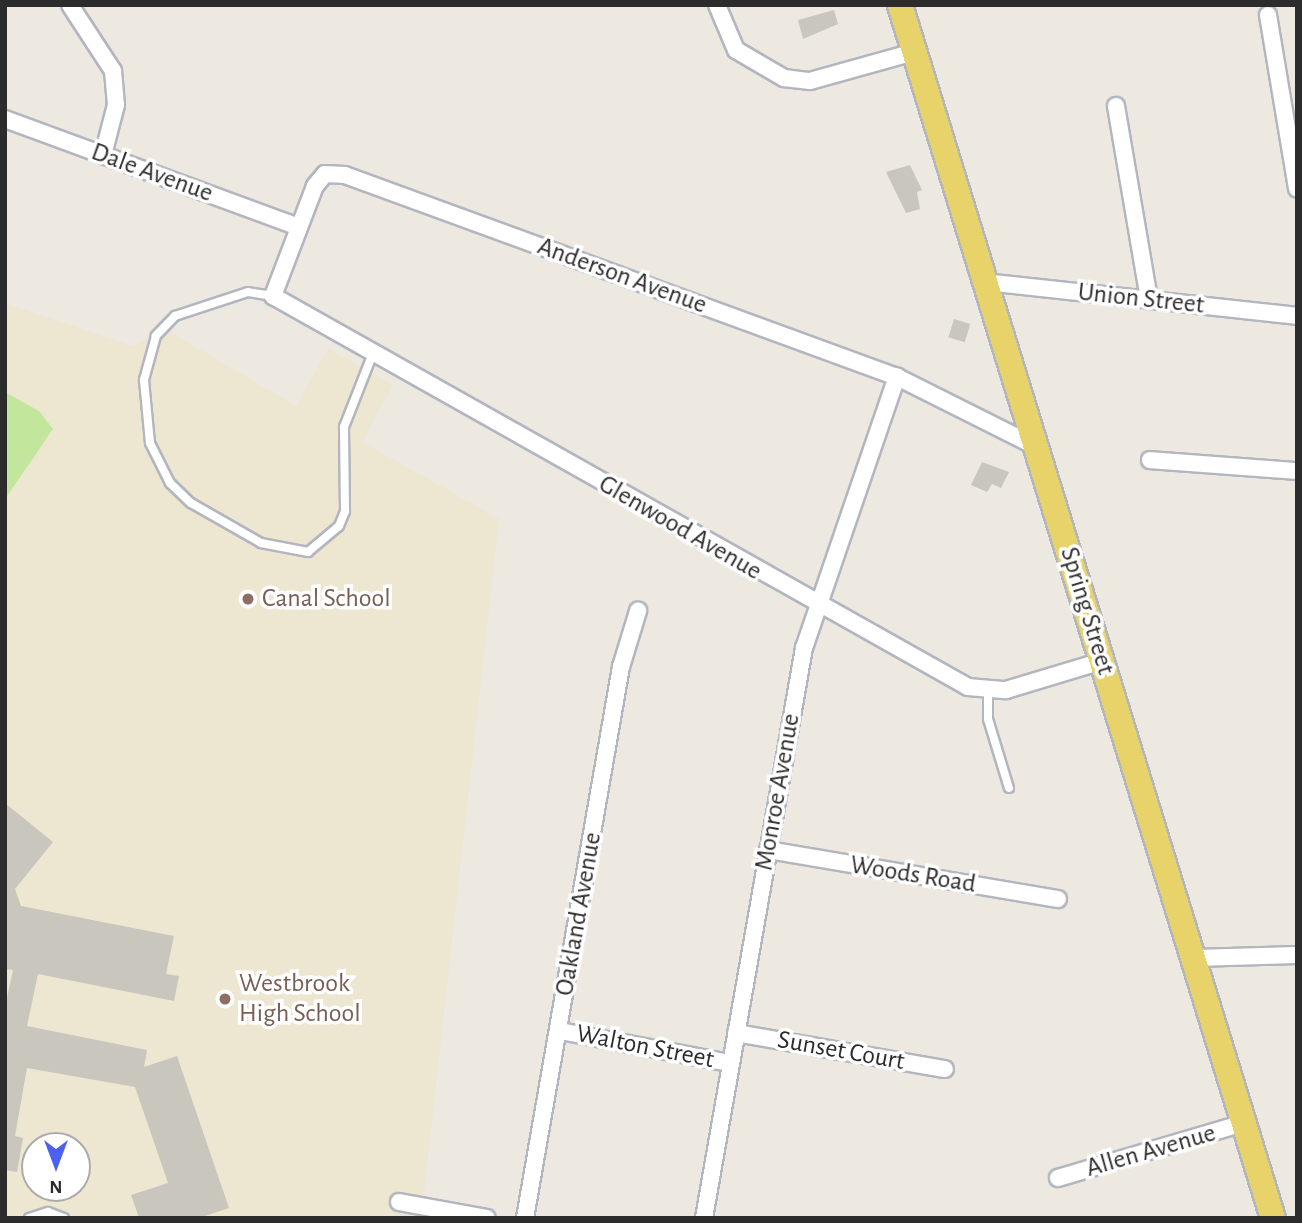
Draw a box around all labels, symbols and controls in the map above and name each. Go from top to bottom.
street label: Dale Avenue [87,137,217,209]
street label: Anderson Avenue [533,231,711,321]
street label: Union Street [1076,277,1206,321]
street label: Glenwood Avenue [593,469,767,587]
street label: Spring Street [1053,544,1121,678]
place label: Canal School [262,583,391,615]
marker: Canal School [240,591,256,607]
street label: Monroe Avenue [749,711,807,873]
street label: Oakland Avenue [549,830,609,998]
street label: Woods Road [848,850,978,900]
place label: Westbrook High School [239,968,361,1030]
marker: Westbrook High School [217,991,233,1007]
street label: Walton Street [574,1018,716,1076]
street label: Sunset Court [775,1024,907,1078]
street label: Allen Avenue [1083,1118,1219,1184]
north arrow [21,1132,91,1202]
text: N [49,1177,63,1196]

